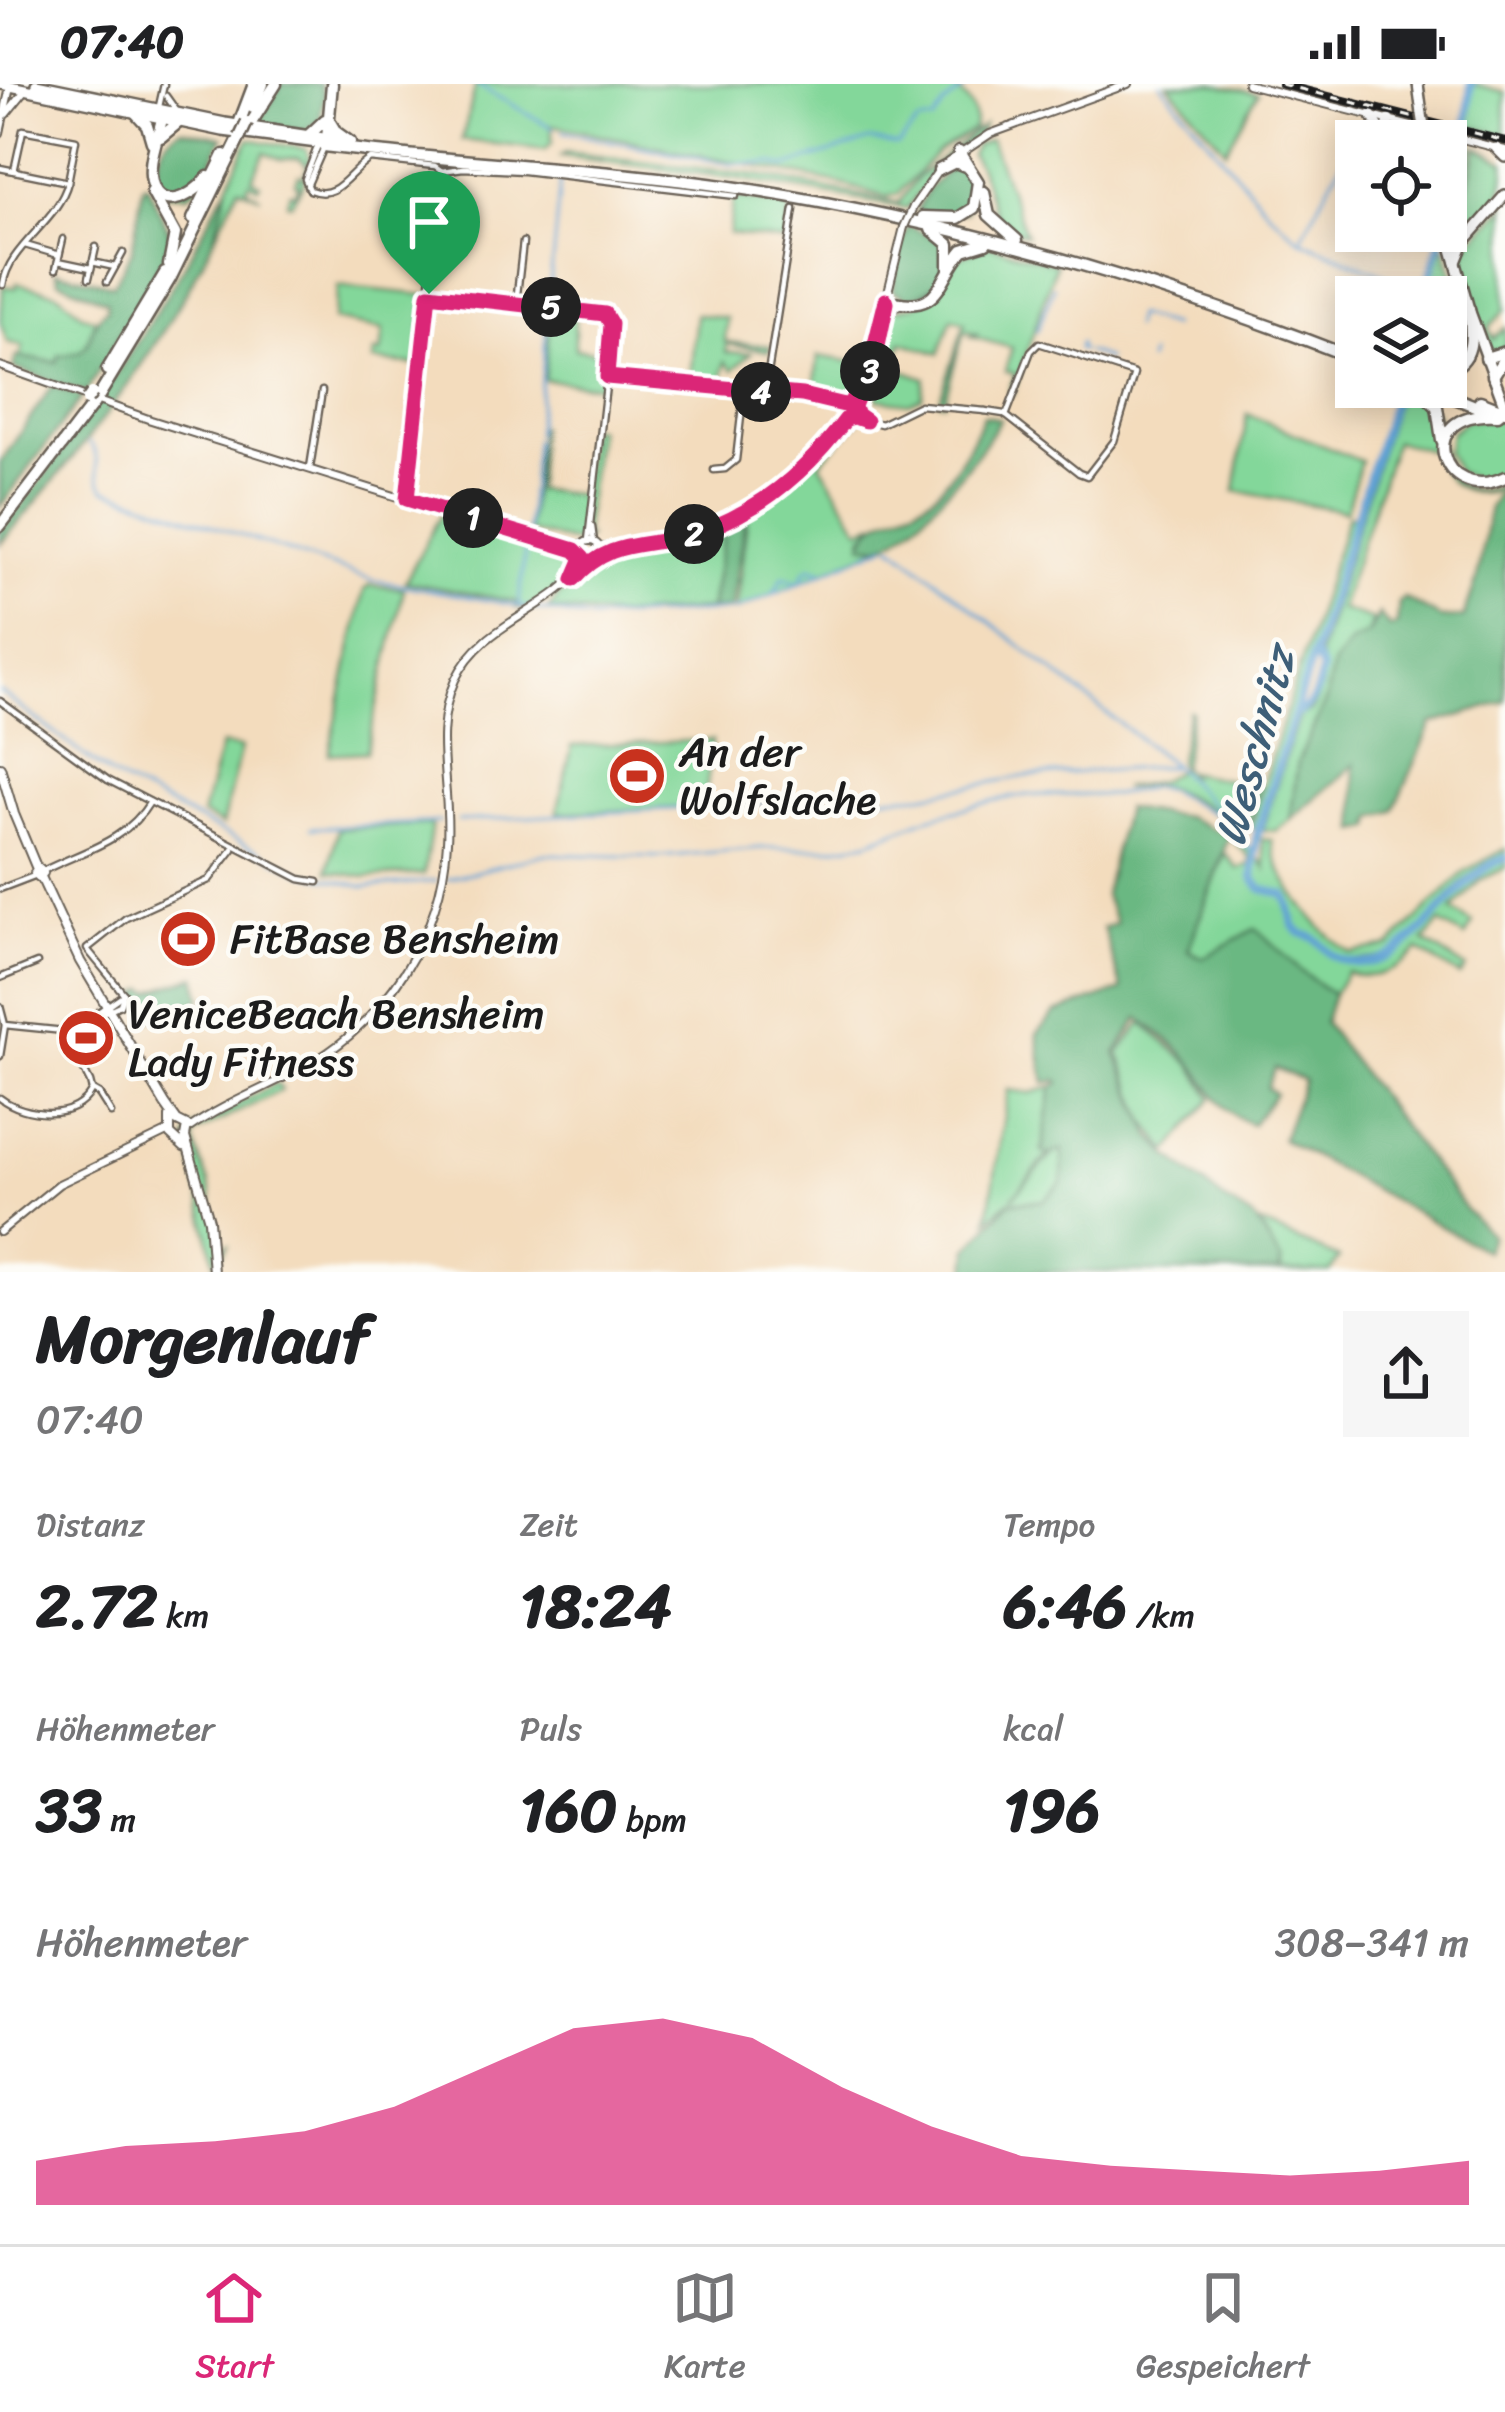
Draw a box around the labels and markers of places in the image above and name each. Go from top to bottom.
pin [378,171,480,294]
pin: 5 [521,277,581,337]
pin: 3 [840,341,900,401]
pin: 4 [731,362,791,422]
pin: 1 [443,488,503,548]
pin: 2 [664,504,724,564]
place label: An der Wolfslache [678,715,876,837]
sports icon: An der Wolfslache [606,745,668,807]
place label: FitBase Bensheim [230,902,559,976]
sports icon: FitBase Bensheim [157,908,219,970]
place label: VeniceBeach Bensheim Lady Fitness [128,977,545,1099]
sports icon: VeniceBeach Bensheim Lady Fitness [55,1007,117,1069]

